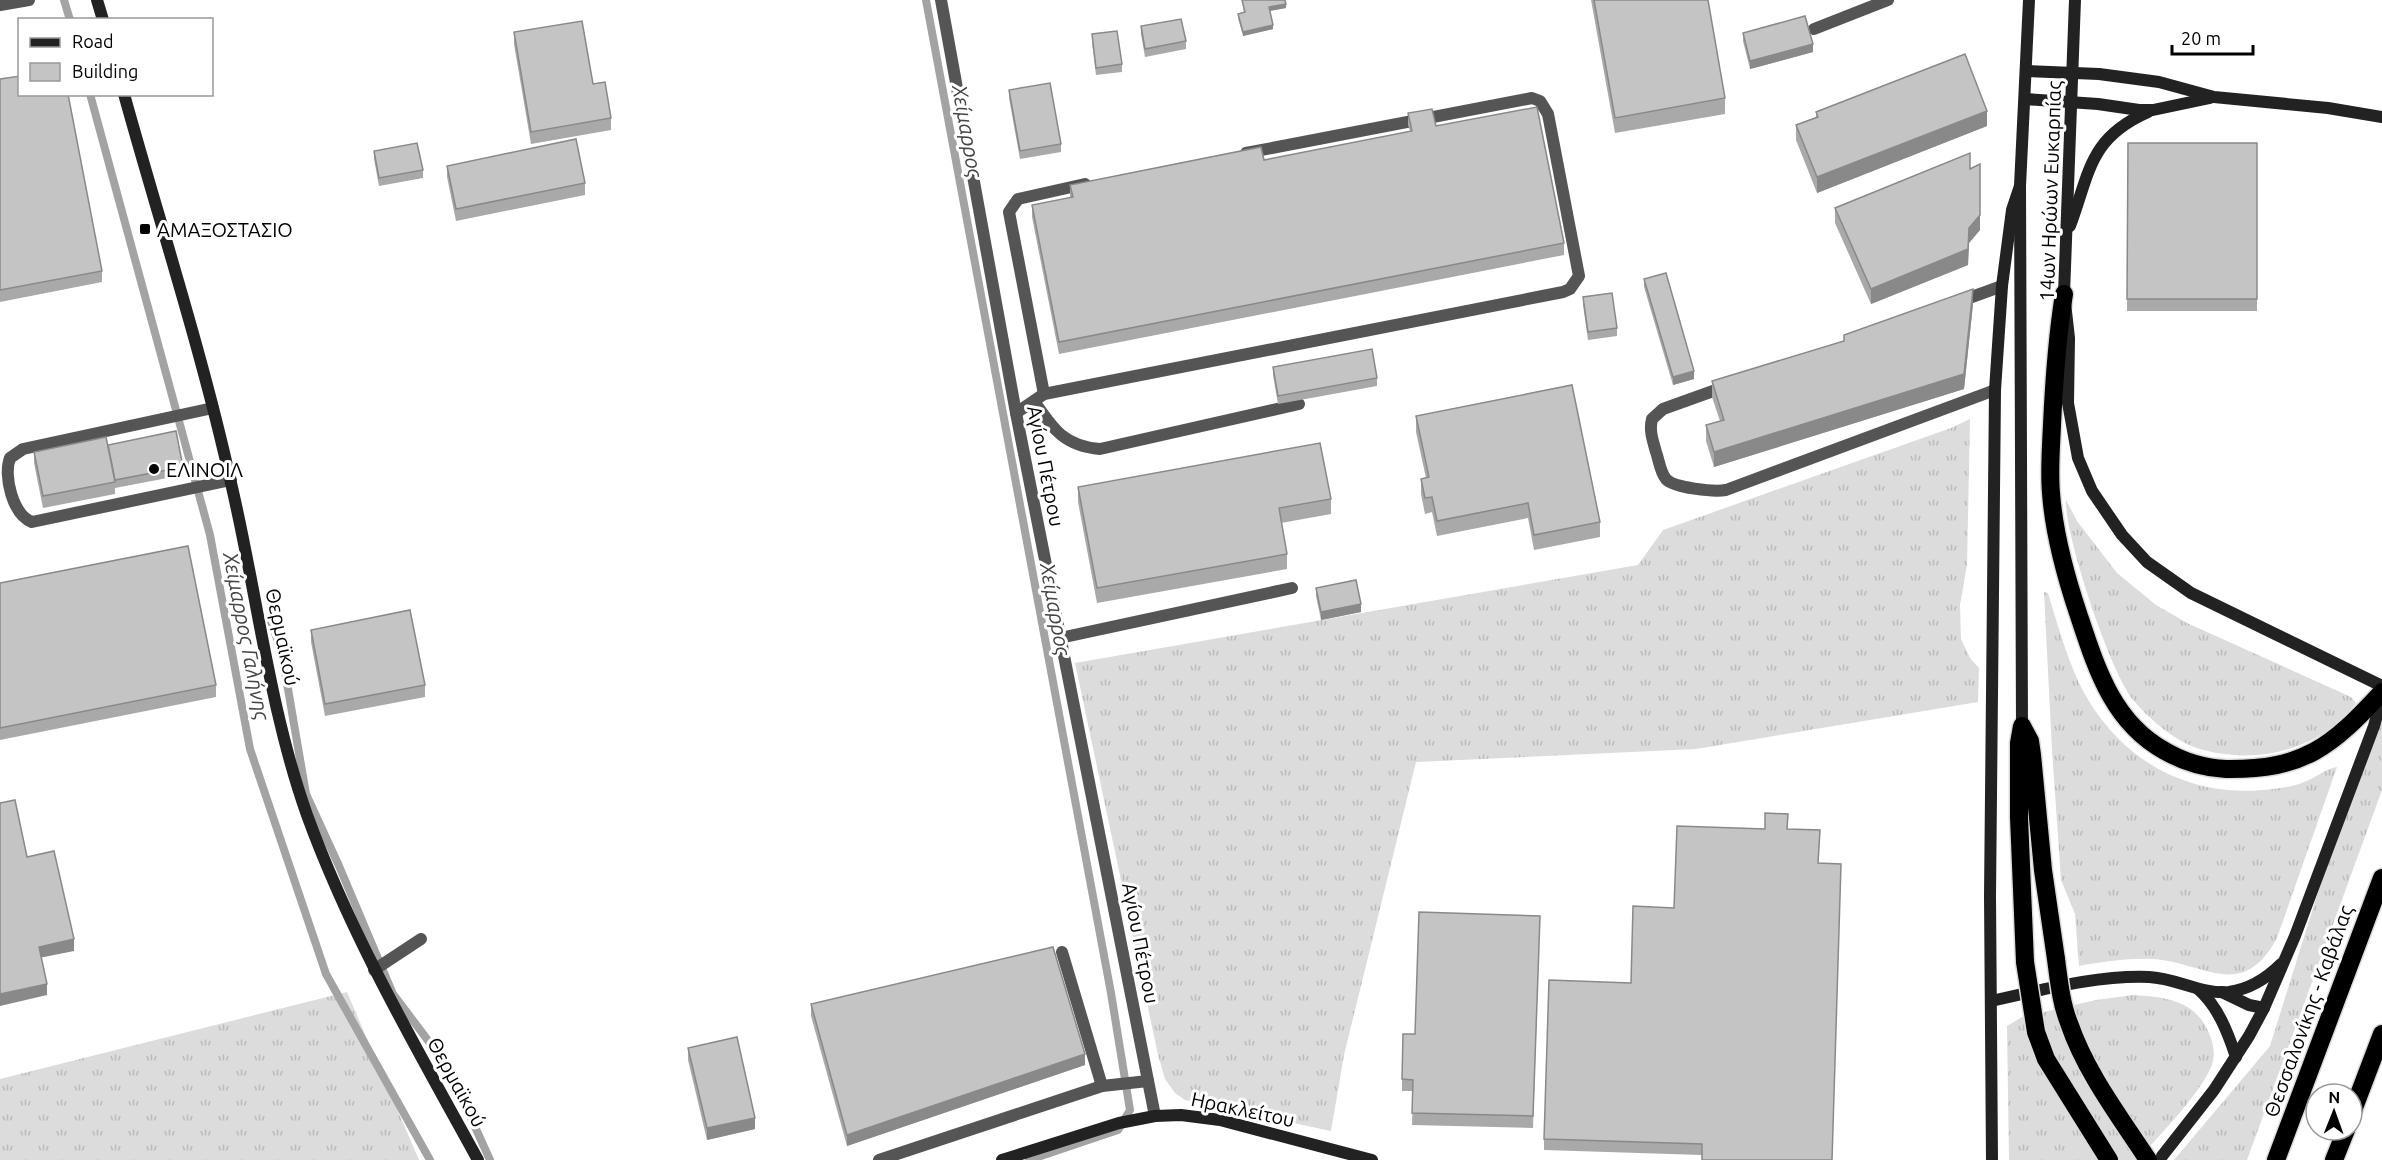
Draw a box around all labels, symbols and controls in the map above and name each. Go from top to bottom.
legend [18,18,213,96]
scale bar [2172,18,2253,56]
text: 20 m [2181,28,2221,48]
text: Road [72,31,114,51]
text: Building [72,61,138,81]
street label: 14ων Ηρώων Ευκαρπίας [2035,80,2065,302]
water label: Χείμαρρος [948,82,988,180]
place label: ΑΜΑΞΟΣΤΑΣΙΟ [157,218,293,241]
marker: ΑΜΑΞΟΣΤΑΣΙΟ [138,222,152,236]
street label: Αγίου Πέτρου [1023,404,1069,528]
place label: ΕΛΙΝΟΙΛ [166,458,243,481]
marker: ΕΛΙΝΟΙΛ [147,462,161,476]
water label: Χείμαρρος Γαλήνης [219,549,275,723]
water label: Χείμαρρος [1036,560,1076,658]
street label: Θερμαϊκού [261,586,305,688]
street label: Αγίου Πέτρου [1118,881,1164,1005]
street label: Θεσσαλονίκης - Καβάλας [2259,902,2357,1120]
street label: Θερμαϊκού [423,1033,491,1131]
north arrow [2304,1082,2364,1142]
street label: Ηρακλείτου [1189,1087,1297,1131]
text: N [2328,1088,2340,1106]

